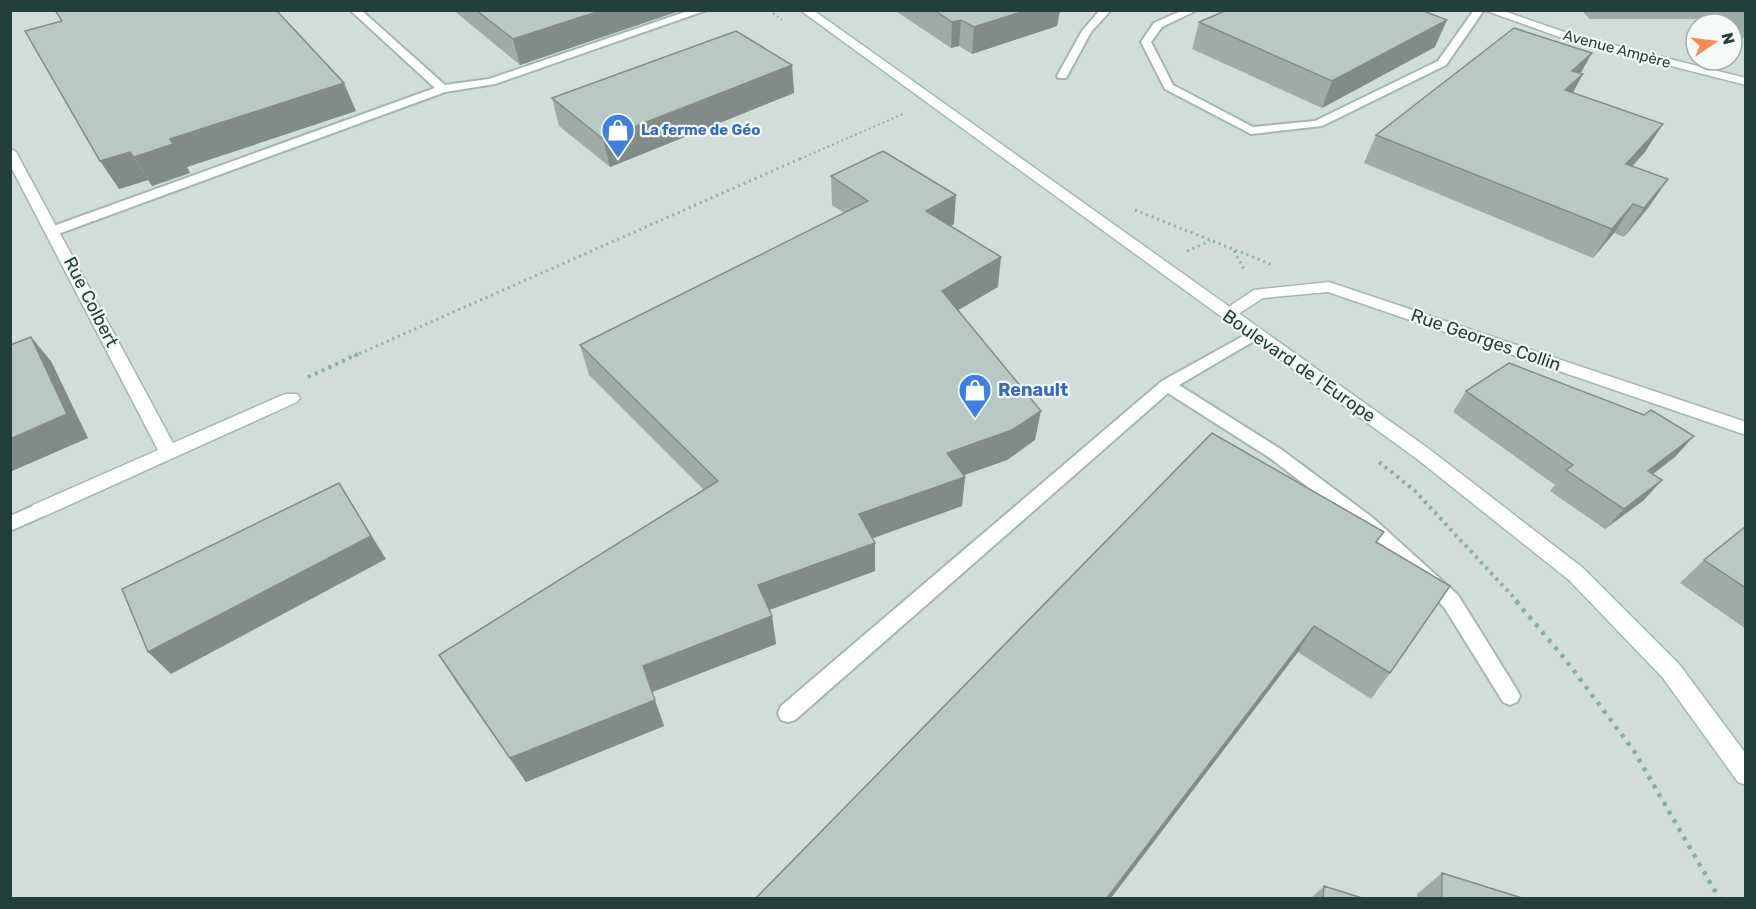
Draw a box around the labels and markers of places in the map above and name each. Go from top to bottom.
shop icon: La ferme de Géo [600,112,636,159]
place label: La ferme de Géo [641,121,760,139]
shop icon: Renault [957,372,993,419]
place label: Renault [998,379,1068,401]

